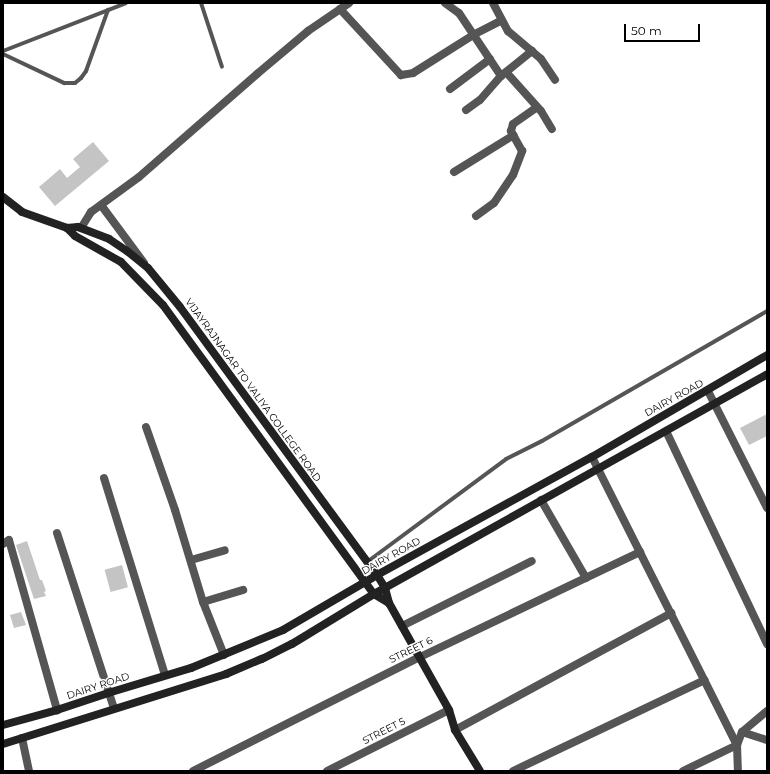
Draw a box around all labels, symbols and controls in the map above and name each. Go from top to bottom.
scale bar [626,16,702,42]
text: 50 m [631,23,662,38]
street label: VIJAYRAJNAGAR TO VALIYA COLLEGE ROAD [182,296,324,484]
street label: DAIRY ROAD [642,377,706,419]
street label: DAIRY ROAD [359,535,423,577]
street label: STREET 6 [387,634,435,666]
street label: DAIRY ROAD [65,670,131,702]
street label: STREET 5 [361,715,407,747]

